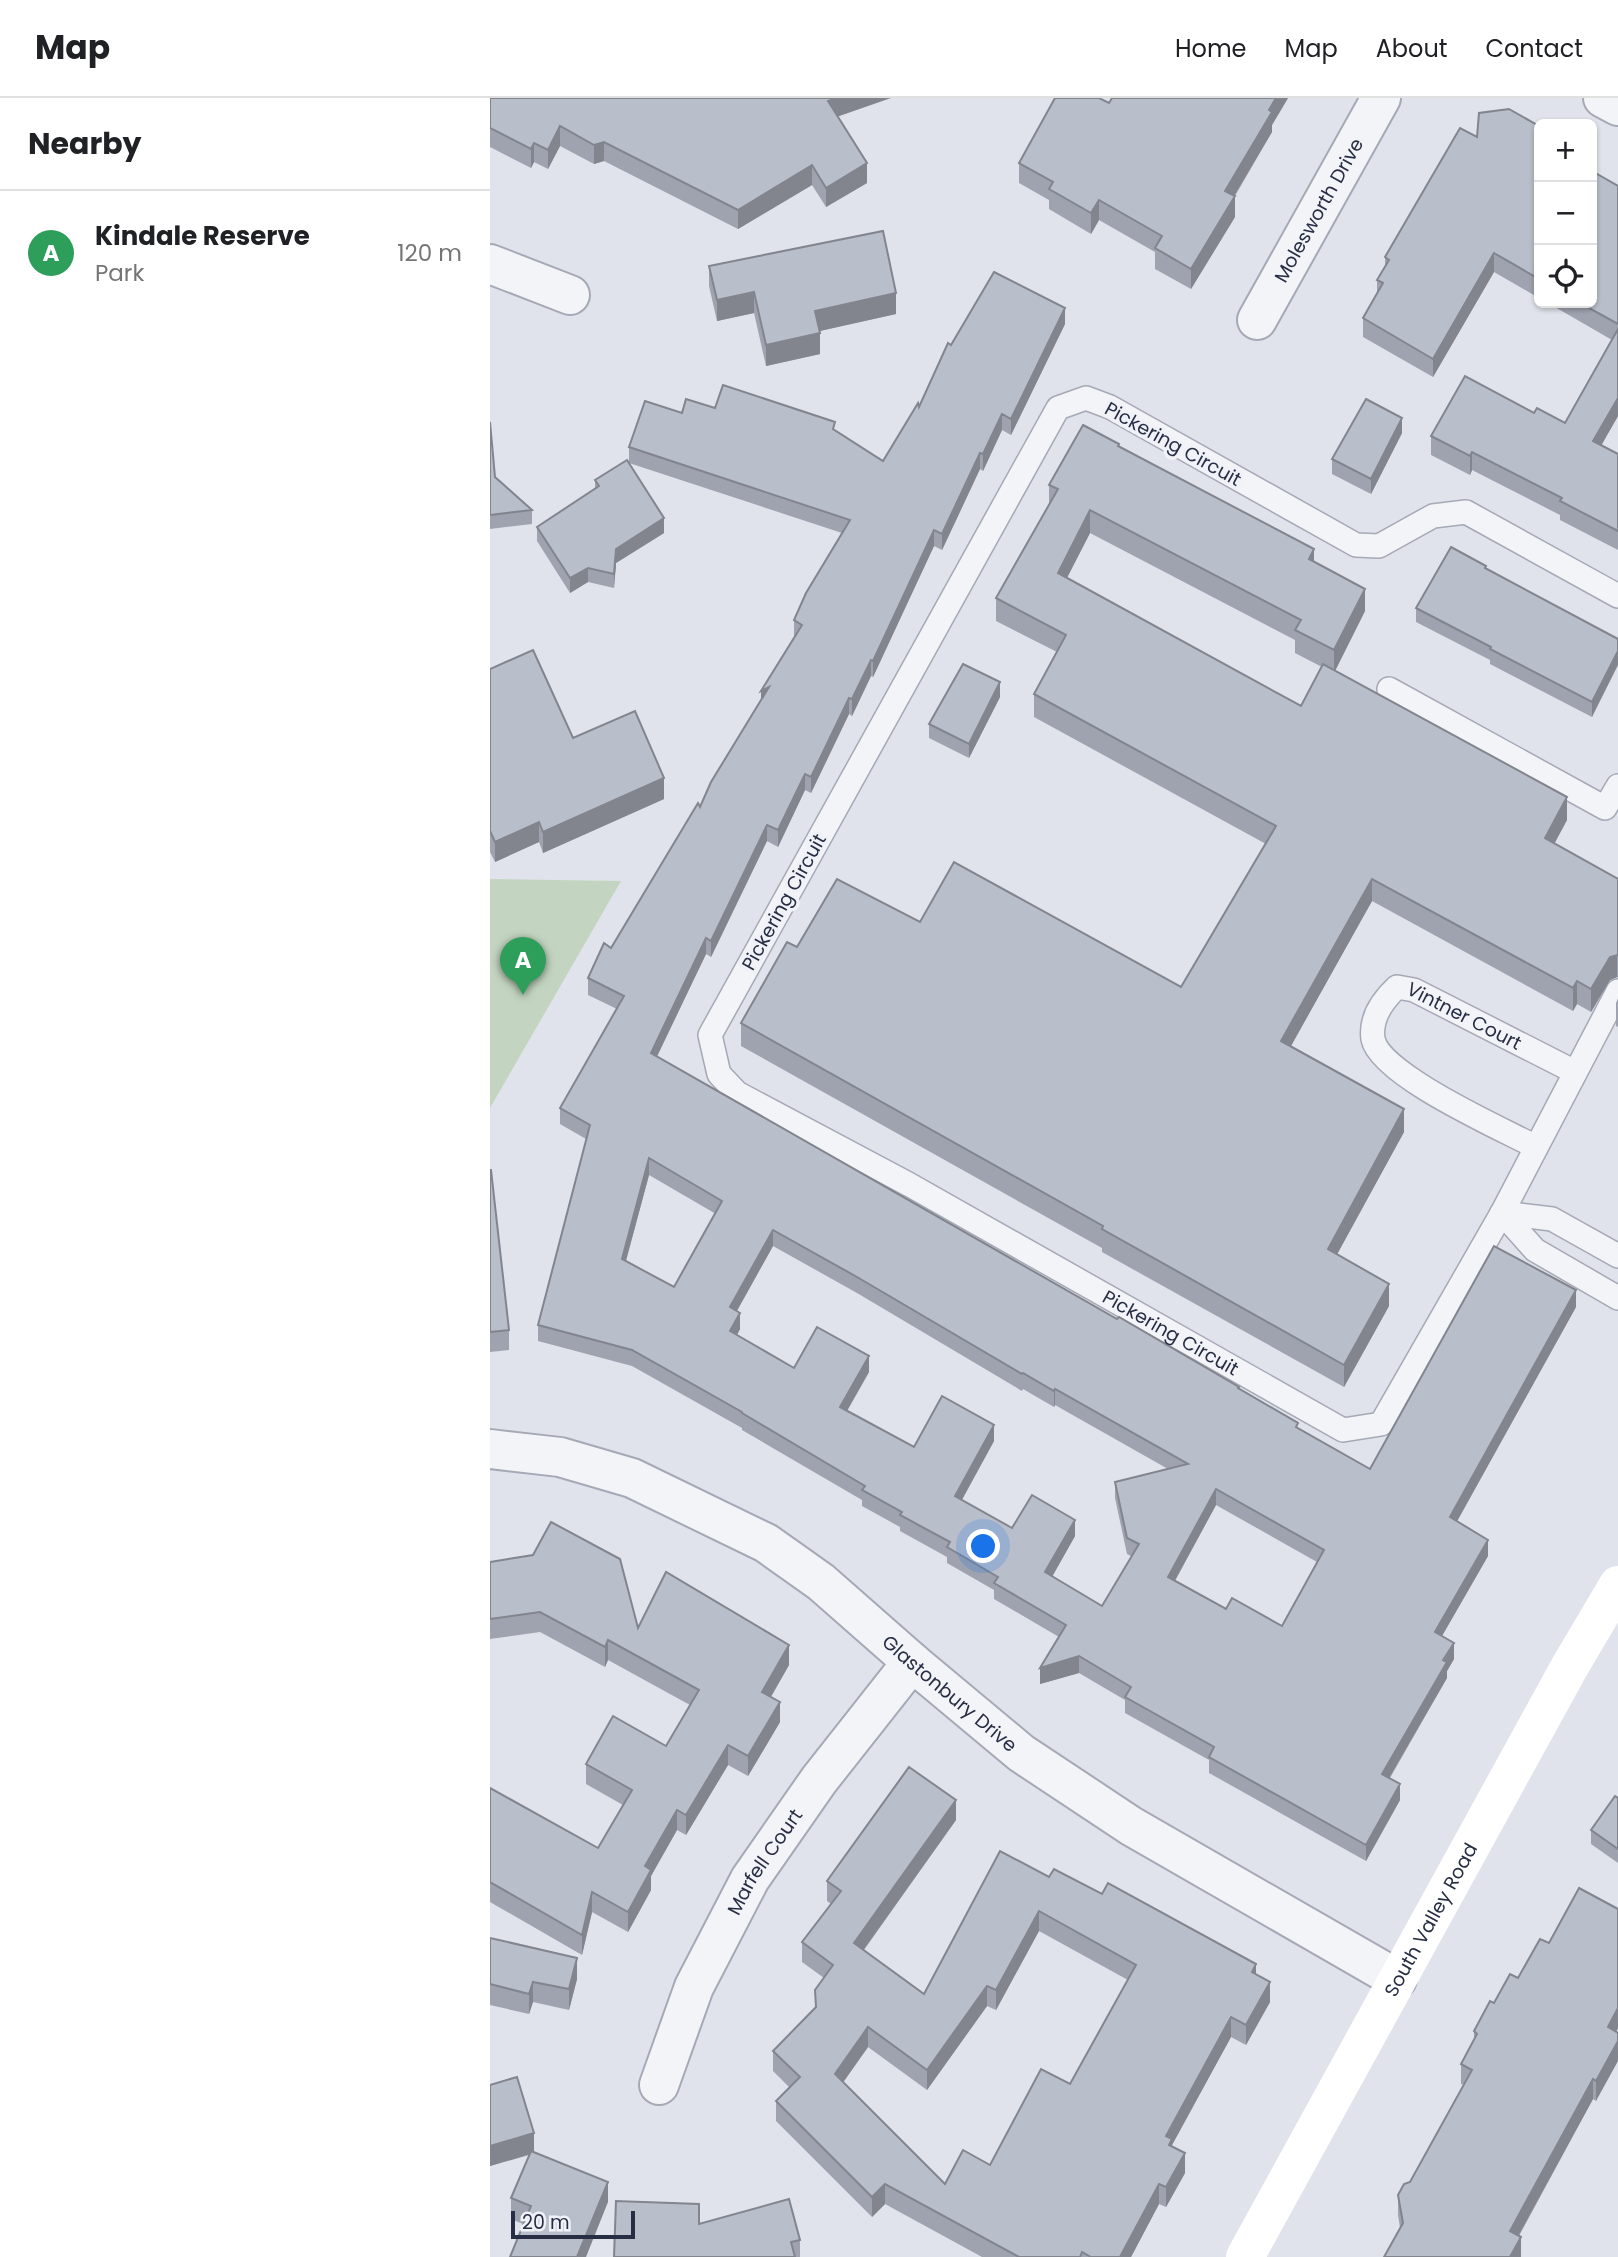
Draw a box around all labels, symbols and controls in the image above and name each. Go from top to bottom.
text: Map [35,24,110,71]
text: Home [1175,32,1247,65]
text: Map [1285,32,1338,65]
text: About [1376,32,1447,65]
text: Contact [1485,32,1583,65]
map controls [1534,119,1597,308]
button: + [1534,119,1597,182]
text: Nearby [28,122,142,165]
street label: Molesworth Drive [1267,133,1370,287]
button: − [1534,182,1597,245]
text: Kindale Reserve [95,218,310,254]
text: A [43,237,59,269]
text: 120 m [397,237,462,269]
button: locate [1534,245,1597,308]
text: Park [95,257,144,289]
street label: Pickering Circuit [1100,395,1246,493]
street label: Pickering Circuit [735,829,833,975]
pin: A [500,937,546,995]
street label: Vintner Court [1402,975,1527,1056]
street label: Pickering Circuit [1098,1283,1244,1382]
your location [966,1529,1000,1563]
street label: Glastonbury Drive [876,1628,1023,1758]
street label: Marfell Court [720,1803,809,1920]
street label: South Valley Road [1377,1838,1484,2001]
scale bar [511,2208,635,2240]
text: 20 m [522,2209,570,2236]

